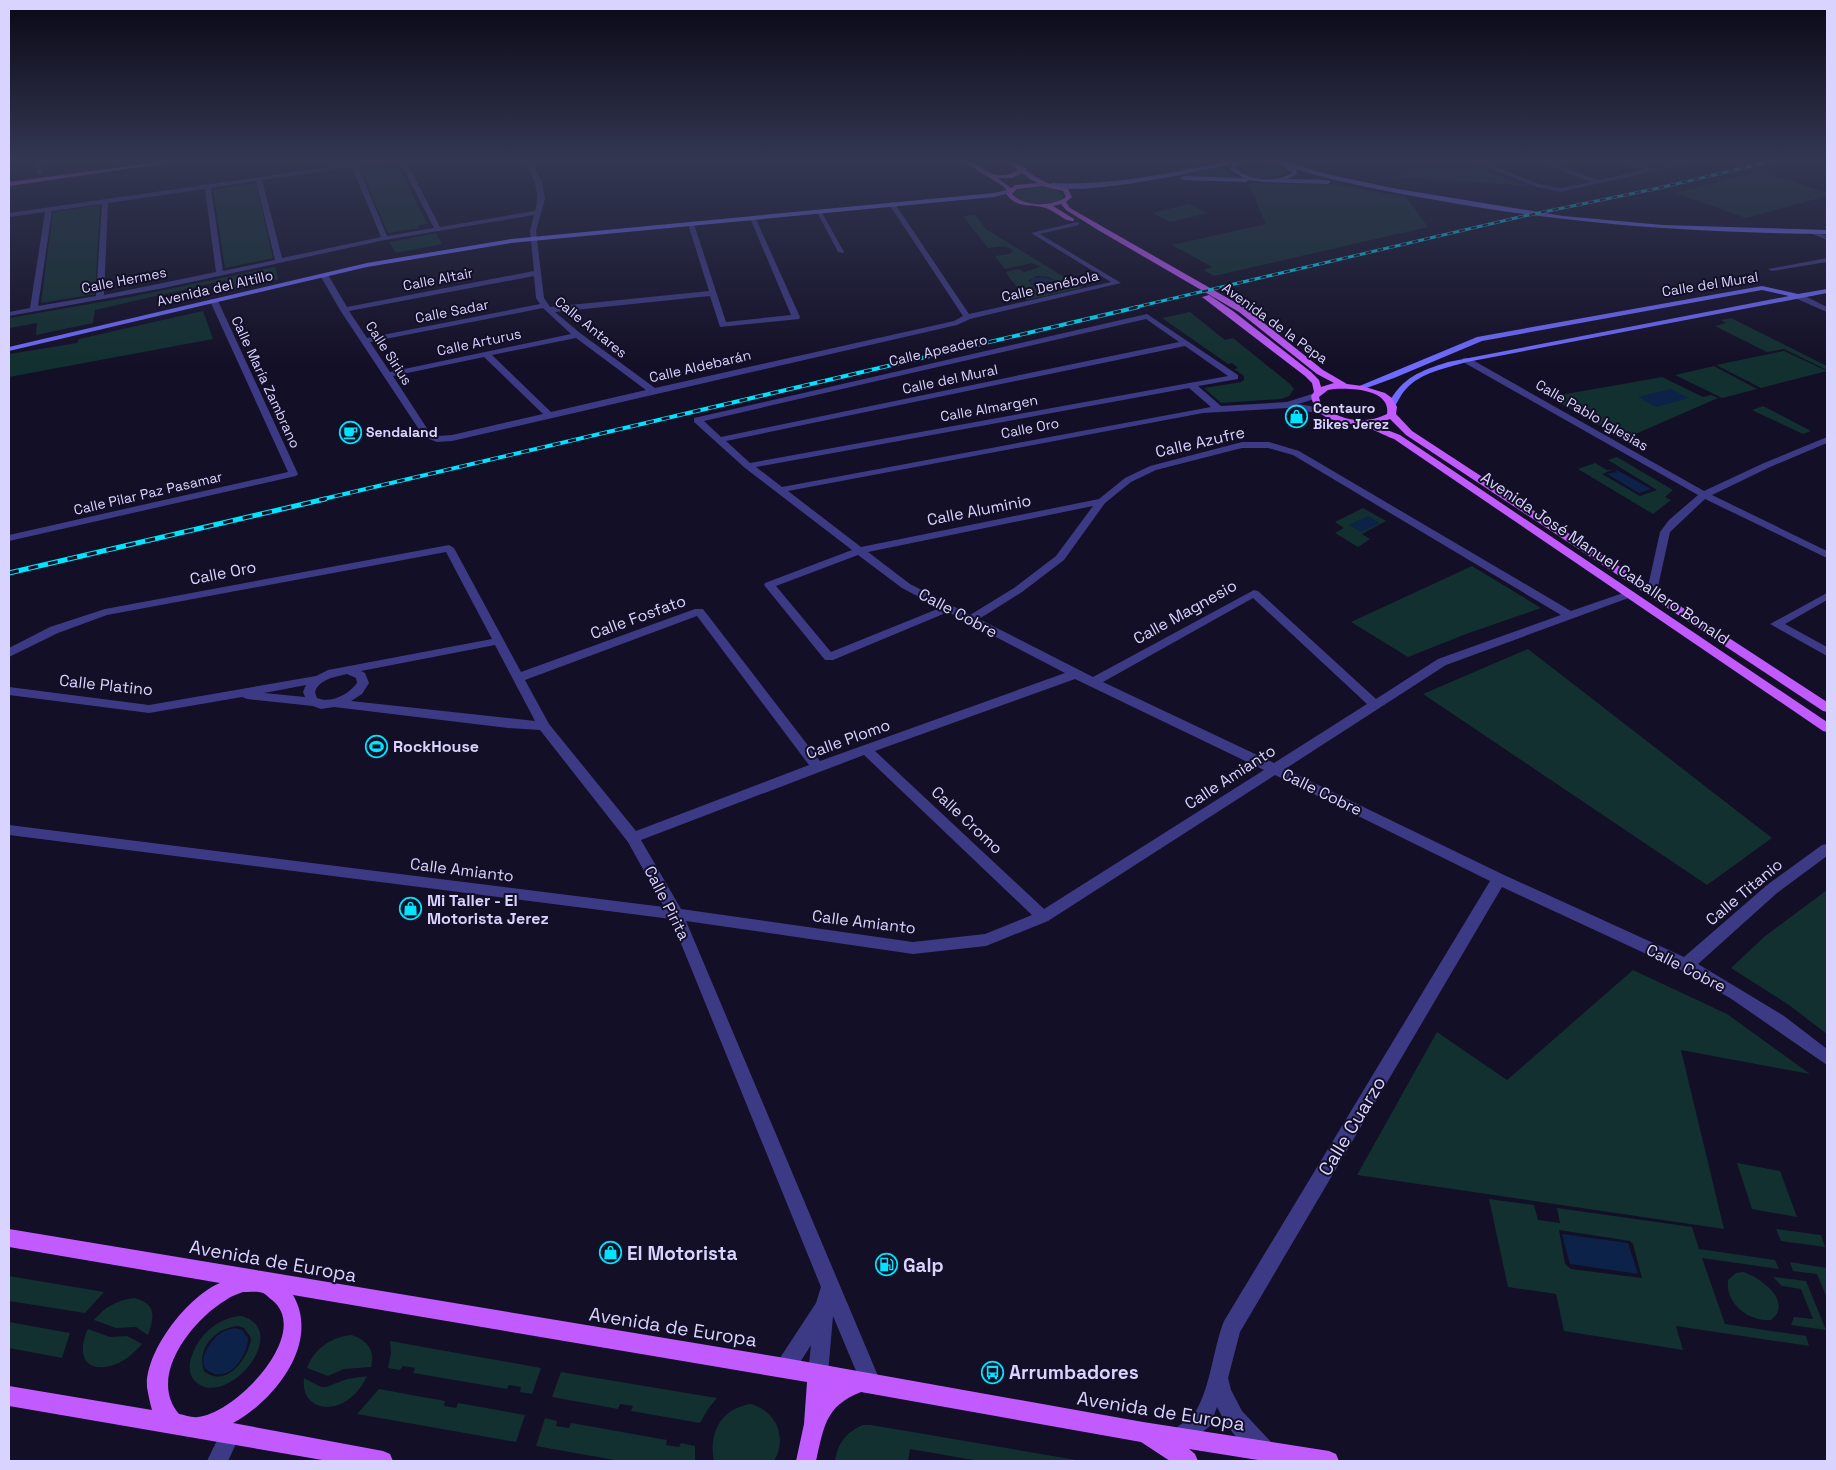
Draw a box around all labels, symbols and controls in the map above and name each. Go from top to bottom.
street label: Calle Hermes [80,263,168,297]
street label: Calle Altair [401,263,475,295]
street label: Avenida del Altillo [155,266,275,310]
street label: Calle Denébola [1000,266,1100,306]
street label: Calle del Mural [1661,267,1759,301]
street label: Avenida de la Pepa [1219,279,1331,367]
street label: Calle Antares [551,292,631,362]
street label: Calle Sadar [414,295,490,327]
street label: Calle María Zambrano [227,313,305,451]
street label: Calle Sirius [362,318,416,388]
street label: Calle Arturus [435,324,523,360]
street label: Calle Apeadero [887,330,989,370]
street label: Calle Aldebarán [647,346,753,386]
street label: Calle del Mural [901,360,999,398]
street label: Calle Pablo Iglesias [1532,375,1652,455]
street label: Calle Almargen [939,391,1039,425]
place label: Centauro Bikes Jerez [1313,399,1389,433]
shop icon: Centauro Bikes Jerez [1285,404,1309,428]
street label: Calle Oro [999,414,1061,442]
cafe icon: Sendaland [338,420,362,444]
street label: Calle Azufre [1153,422,1247,462]
place label: Sendaland [366,423,438,441]
street label: Calle Pilar Paz Pasamar [72,467,224,519]
street label: Avenida José Manuel Caballero Bonald [1477,467,1733,649]
street label: Calle Aluminio [925,490,1033,530]
street label: Calle Oro [188,556,258,590]
street label: Calle Magnesio [1129,575,1241,649]
street label: Calle Cobre [915,583,1001,643]
street label: Calle Fosfato [587,590,689,644]
street label: Calle Platino [58,670,154,700]
street label: Calle Plomo [803,714,893,764]
sports icon: RockHouse [365,734,389,758]
place label: RockHouse [393,736,479,757]
street label: Calle Amianto [1181,740,1279,814]
street label: Calle Cobre [1278,764,1366,820]
street label: Calle Cromo [927,781,1007,859]
street label: Calle Amianto [409,853,515,887]
street label: Calle Titanio [1701,854,1787,930]
street label: Calle Pirita [639,862,695,944]
place label: Mi Taller - El Motorista Jerez [427,890,549,929]
shop icon: Mi Taller - El Motorista Jerez [399,897,423,921]
street label: Calle Amianto [811,905,917,939]
street label: Calle Cobre [1643,939,1729,997]
street label: Calle Cuarzo [1313,1072,1391,1180]
street label: Avenida de Europa [187,1234,359,1288]
shop icon: El Motorista [599,1241,623,1265]
place label: El Motorista [627,1241,737,1266]
fuel station icon: Galp [875,1253,899,1277]
place label: Galp [903,1253,944,1278]
street label: Avenida de Europa [587,1301,759,1353]
bus stop icon: Arrumbadores [981,1360,1005,1384]
place label: Arrumbadores [1009,1360,1139,1385]
street label: Avenida de Europa [1075,1385,1247,1437]

